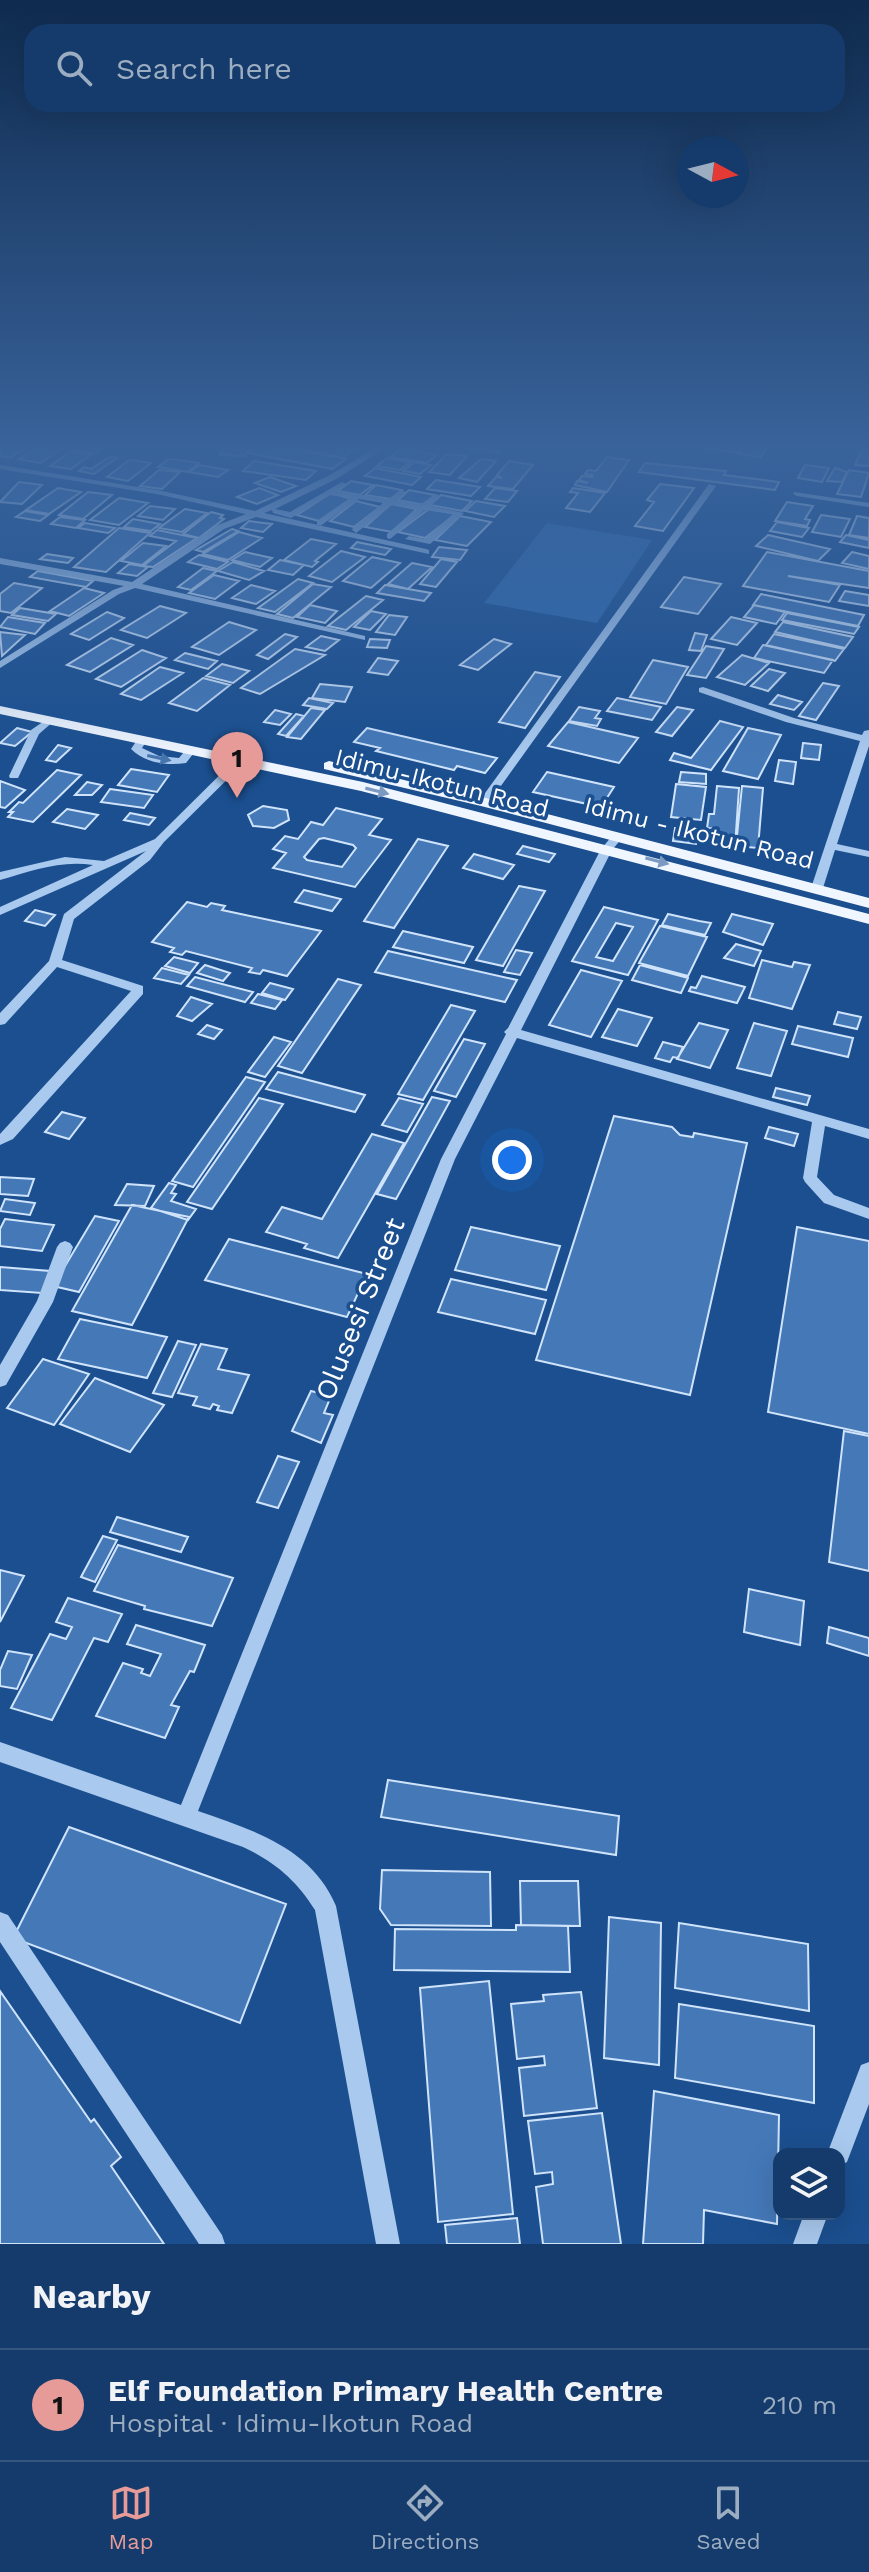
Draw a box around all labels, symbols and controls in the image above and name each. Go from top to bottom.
search box [24,24,845,112]
icon: search [52,46,96,90]
text: Search here [116,51,292,86]
north arrow [677,136,749,208]
pin: 1 [211,732,263,798]
street label: Idimu-Ikotun Road [332,743,552,823]
one-way arrow [147,752,172,765]
one-way arrow [365,785,390,798]
street label: Idimu - Ikotun Road [581,791,817,875]
one-way arrow [644,856,669,868]
your location [492,1140,532,1180]
street label: Olusesi Street [308,1213,412,1405]
map controls [773,2148,845,2220]
button: layers [773,2148,845,2220]
text: Nearby [32,2276,151,2316]
text: Elf Foundation Primary Health Centre [108,2373,663,2408]
text: 1 [52,2390,64,2420]
text: 210 m [762,2390,837,2420]
text: Hospital · Idimu-Ikotun Road [108,2408,473,2438]
tab: Map [109,2481,153,2554]
tab: Directions [371,2481,479,2554]
tab: Saved [697,2481,760,2554]

